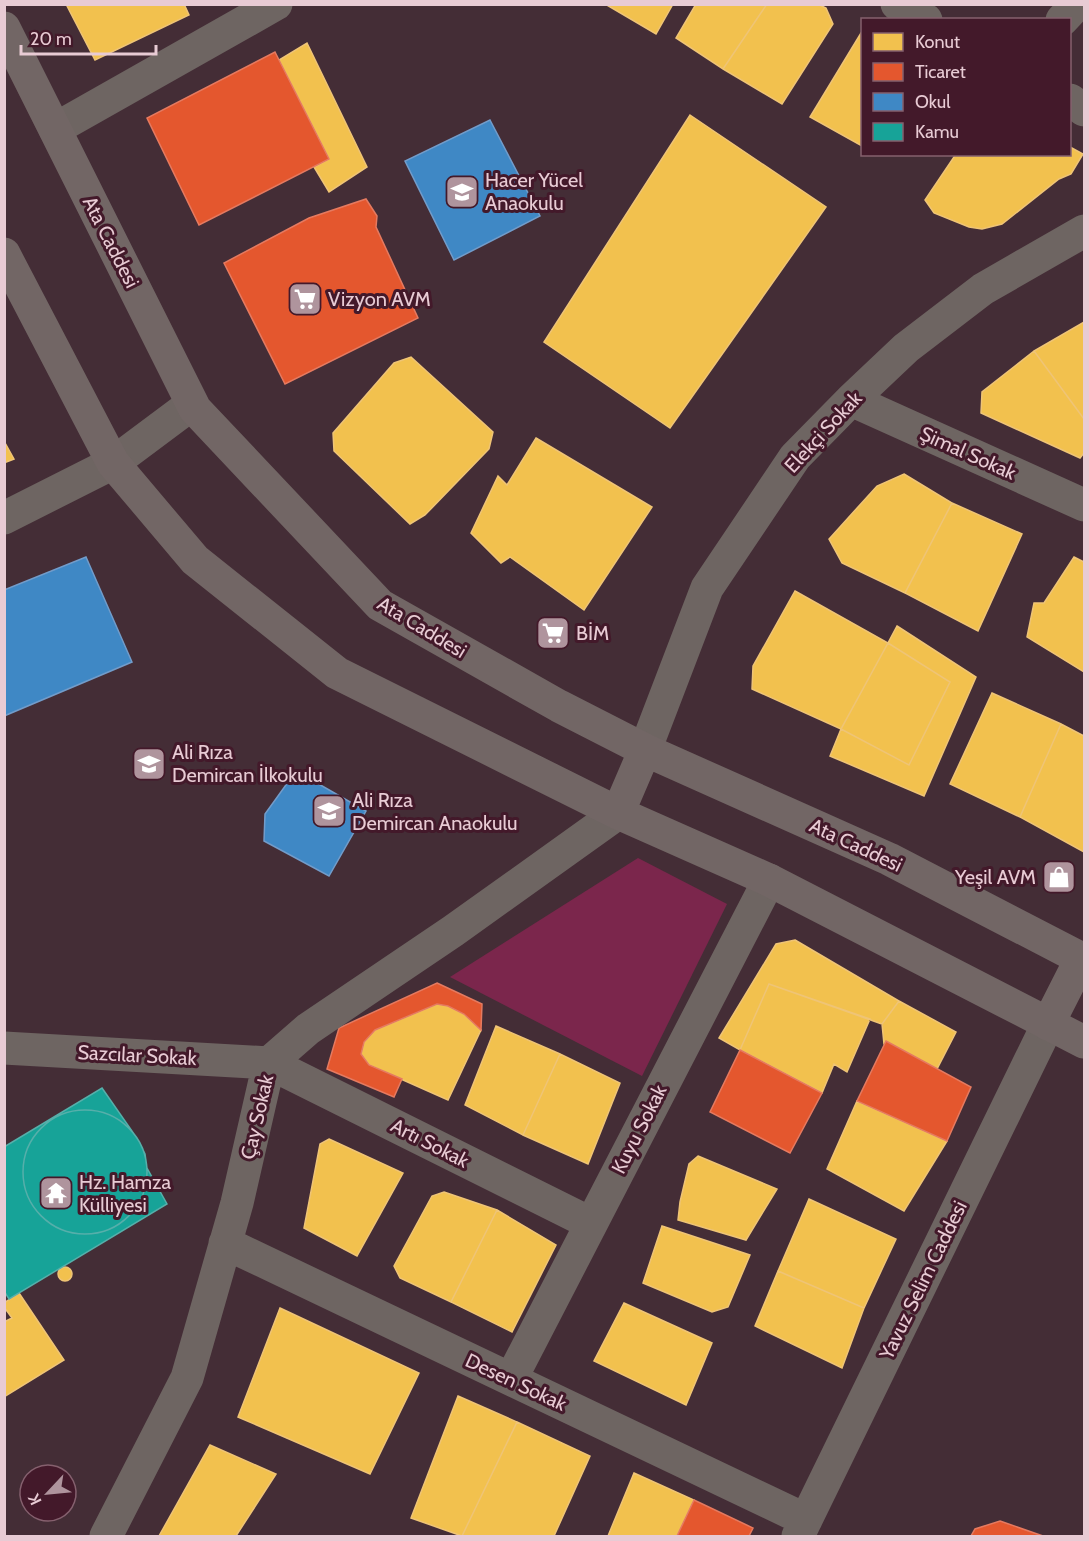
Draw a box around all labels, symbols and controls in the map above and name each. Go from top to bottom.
scale bar [21,18,156,56]
legend [861,18,1071,156]
text: 20 m [30,28,72,50]
text: Konut [915,31,960,53]
text: Ticaret [915,61,966,83]
text: Okul [915,91,951,113]
text: Kamu [915,121,959,143]
place label: Hacer Yücel Anaokulu [485,168,583,215]
school or university icon: Hacer Yücel Anaokulu [444,174,480,210]
street label: Ata Caddesi [78,192,144,292]
supermarket icon: Vizyon AVM [287,281,323,317]
place label: Vizyon AVM [328,287,431,311]
street label: Elekçi Sokak [779,386,867,478]
street label: Şimal Sokak [916,421,1020,485]
street label: Ata Caddesi [373,591,471,663]
supermarket icon: BİM [535,615,571,651]
place label: BİM [576,621,609,645]
place label: Ali Rıza Demircan İlkokulu [172,740,323,787]
school or university icon: Ali Rıza Demircan İlkokulu [131,746,167,782]
place label: Ali Rıza Demircan Anaokulu [352,788,518,835]
school or university icon: Ali Rıza Demircan Anaokulu [311,793,347,829]
street label: Ata Caddesi [806,813,906,877]
shop icon: Yeşil AVM [1041,859,1077,895]
place label: Yeşil AVM [954,865,1036,889]
street label: Sazcılar Sokak [77,1040,197,1070]
street label: Çay Sokak [236,1072,278,1162]
street label: Kuyu Sokak [606,1081,672,1177]
street label: Artı Sokak [387,1113,473,1173]
place label: Hz. Hamza Külliyesi [79,1170,171,1217]
temple icon: Hz. Hamza Külliyesi [38,1175,74,1211]
street label: Yavuz Selim Caddesi [874,1197,972,1364]
street label: Desen Sokak [462,1348,570,1416]
north arrow [18,1463,78,1523]
text: K [24,1491,46,1508]

